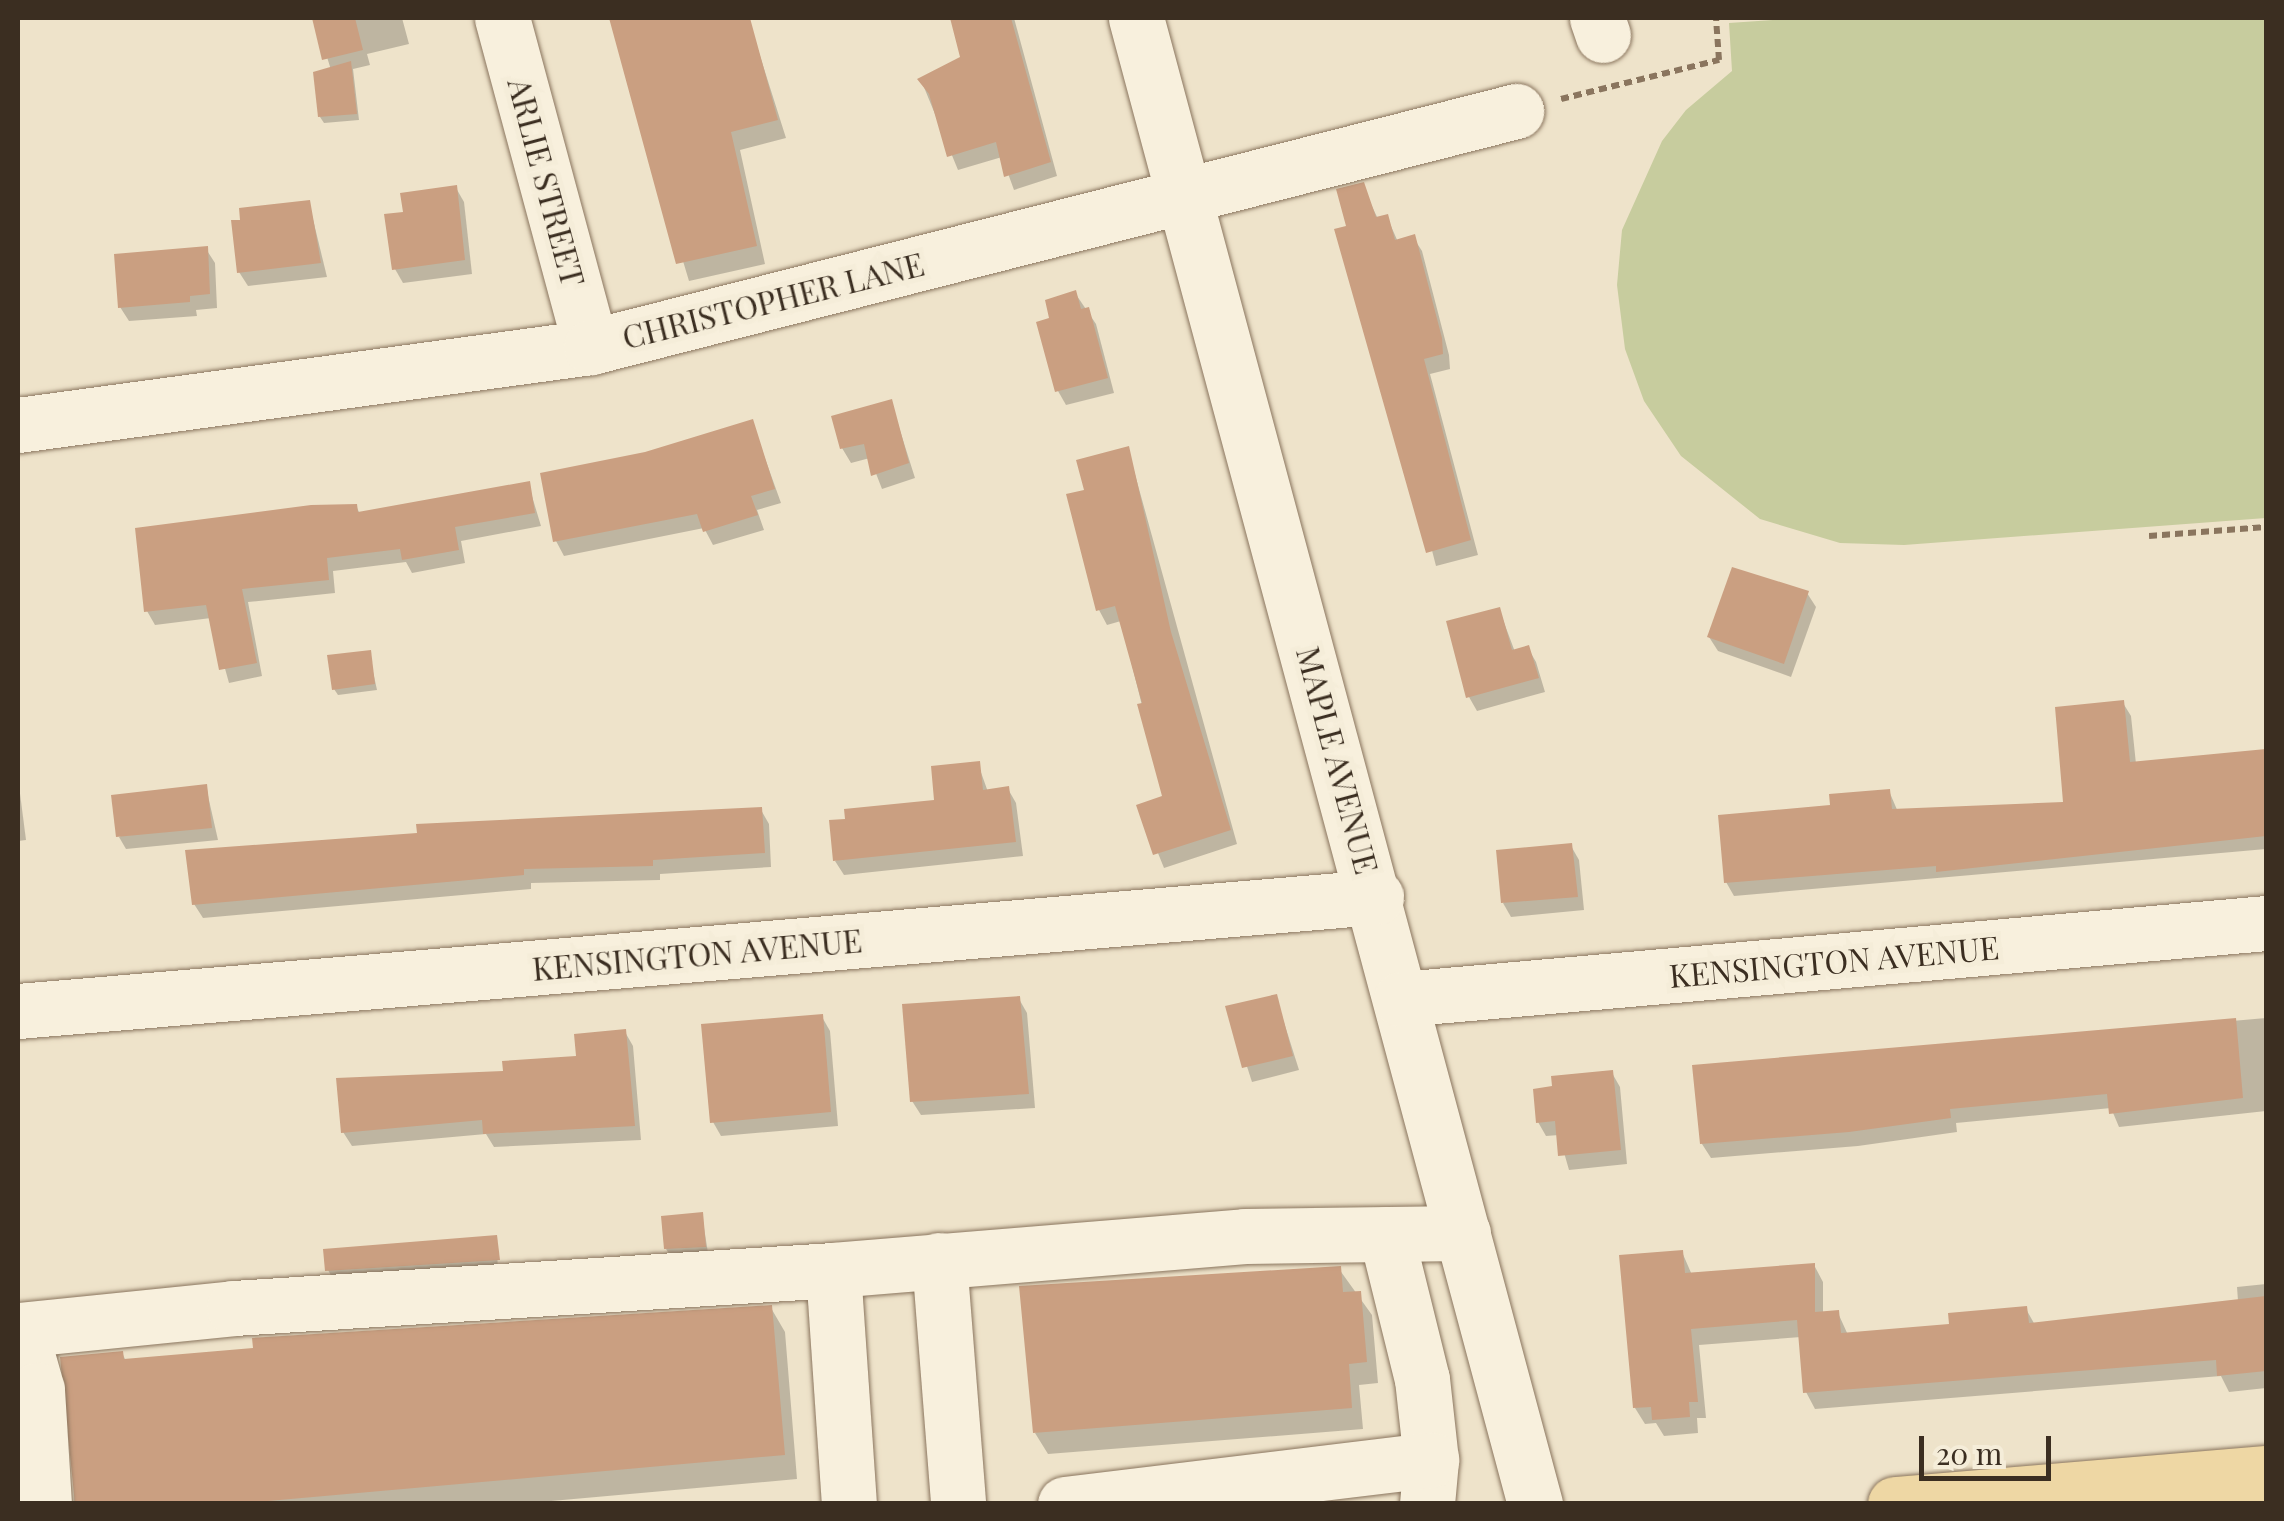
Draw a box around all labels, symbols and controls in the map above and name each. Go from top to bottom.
street label: ARLIE STREET [501,74,593,290]
street label: CHRISTOPHER LANE [618,244,928,356]
street label: MAPLE AVENUE [1289,642,1387,878]
street label: KENSINGTON AVENUE [530,920,864,988]
street label: KENSINGTON AVENUE [1667,927,2001,995]
scale bar [1924,1416,2056,1478]
text: 20 m [1936,1433,2002,1473]

